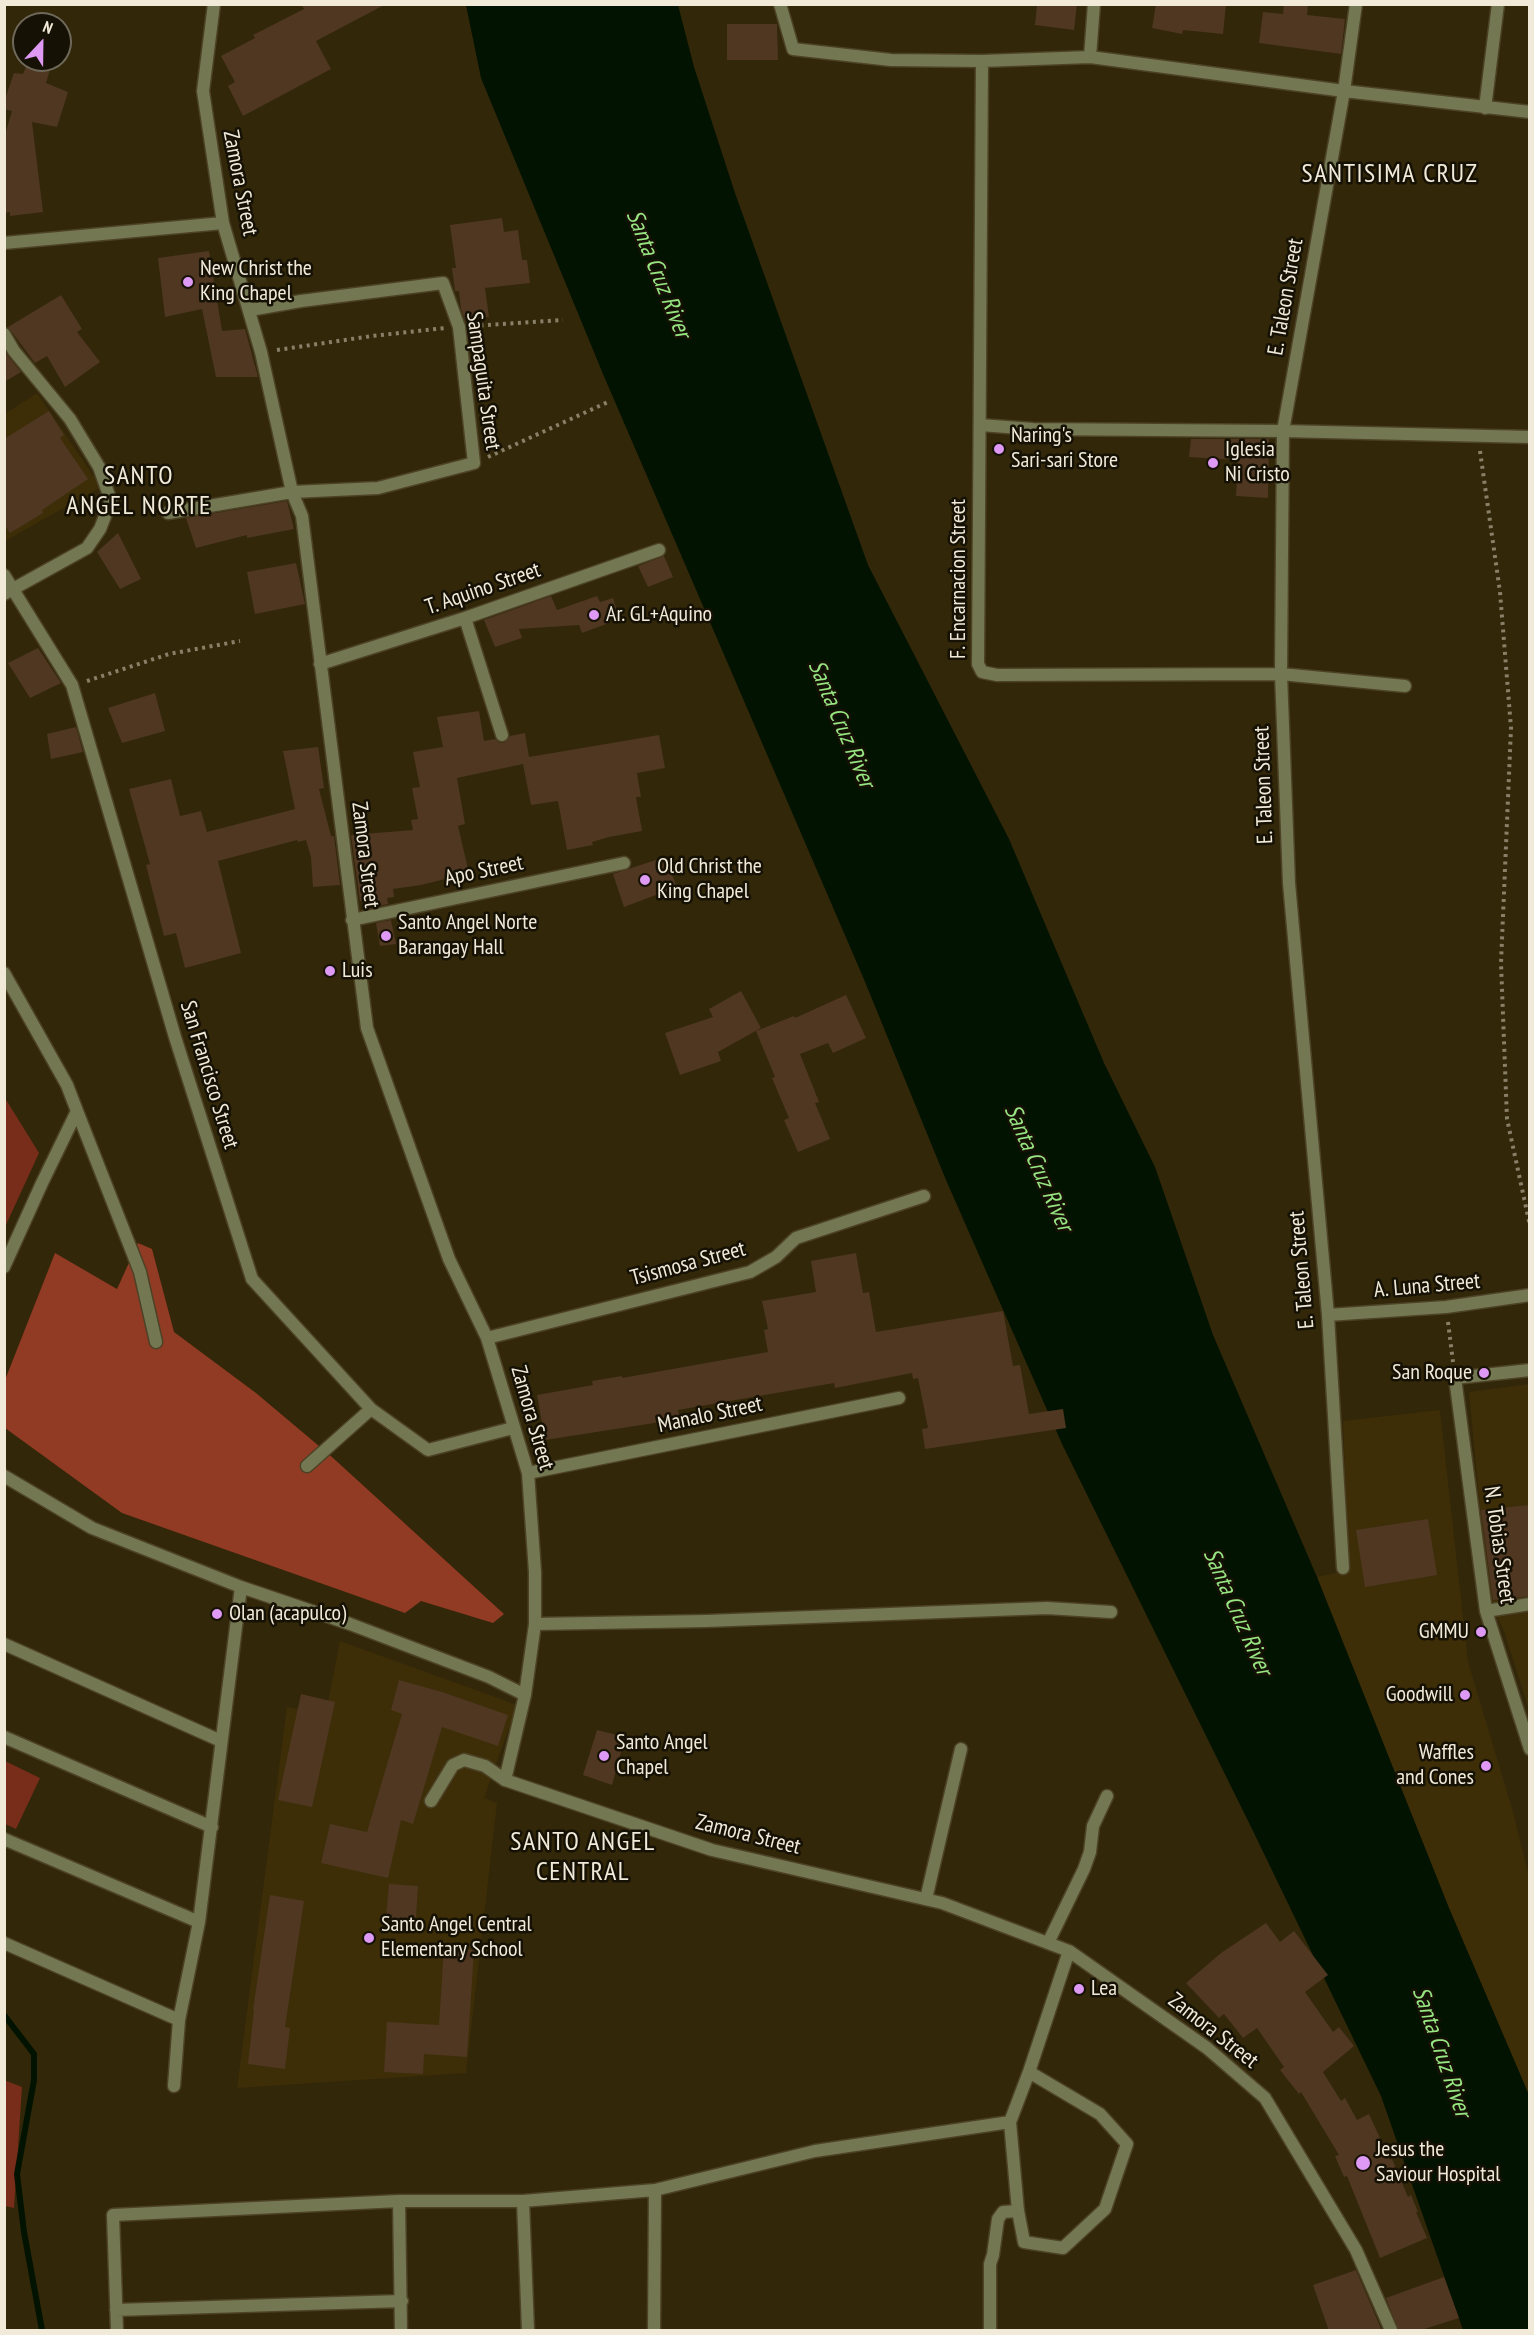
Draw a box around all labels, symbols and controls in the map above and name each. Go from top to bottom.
north arrow [12,12,72,72]
text: N [40,16,56,38]
street label: Zamora Street [217,128,263,238]
district label: SANTISIMA CRUZ [1302,159,1478,191]
water label: Santa Cruz River [619,206,697,342]
street label: E. Taleon Street [1263,237,1309,357]
place label: New Christ the King Chapel [200,256,312,308]
marker: New Christ the King Chapel [181,275,195,289]
street label: Sampaguita Street [460,310,506,452]
place label: Naring's Sari-sari Store [1011,423,1118,475]
place label: Iglesia Ni Cristo [1225,437,1290,488]
marker: Naring's Sari-sari Store [992,442,1006,456]
marker: Iglesia Ni Cristo [1206,456,1220,470]
district label: SANTO ANGEL NORTE [66,461,212,522]
street label: F. Encarnacion Street [946,499,972,659]
street label: T. Aquino Street [422,557,544,621]
place label: Ar. GL+Aquino [606,602,712,628]
marker: Ar. GL+Aquino [587,608,601,622]
water label: Santa Cruz River [801,656,881,792]
street label: E. Taleon Street [1249,725,1279,845]
street label: Zamora Street [345,800,385,910]
street label: Apo Street [442,850,526,892]
place label: Old Christ the King Chapel [657,854,762,906]
marker: Old Christ the King Chapel [638,873,652,887]
place label: Santo Angel Norte Barangay Hall [398,910,537,962]
marker: Santo Angel Norte Barangay Hall [379,929,393,943]
place label: Luis [342,958,373,984]
marker: Luis [323,964,337,978]
street label: San Francisco Street [174,998,244,1152]
water label: Santa Cruz River [997,1100,1079,1236]
street label: E. Taleon Street [1284,1210,1320,1330]
street label: Tsismosa Street [628,1236,748,1292]
street label: A. Luna Street [1373,1268,1481,1304]
place label: San Roque [1392,1360,1472,1386]
street label: Zamora Street [505,1363,559,1473]
marker: San Roque [1477,1366,1491,1380]
street label: Manalo Street [655,1391,765,1439]
street label: N. Tobias Street [1478,1485,1520,1605]
water label: Santa Cruz River [1196,1544,1278,1680]
place label: Olan (acapulco) [229,1601,346,1627]
marker: Olan (acapulco) [210,1607,224,1621]
place label: GMMU [1419,1619,1469,1645]
marker: GMMU [1474,1625,1488,1639]
place label: Goodwill [1386,1682,1453,1708]
marker: Goodwill [1458,1688,1472,1702]
place label: Santo Angel Chapel [616,1730,708,1782]
place label: Waffles and Cones [1396,1740,1474,1792]
marker: Santo Angel Chapel [597,1749,611,1763]
marker: Waffles and Cones [1479,1759,1493,1773]
street label: Zamora Street [693,1809,803,1861]
district label: SANTO ANGEL CENTRAL [510,1827,656,1888]
place label: Santo Angel Central Elementary School [381,1912,532,1964]
marker: Santo Angel Central Elementary School [362,1931,376,1945]
place label: Lea [1091,1976,1117,2002]
marker: Lea [1072,1982,1086,1996]
water label: Santa Cruz River [1405,1983,1477,2121]
street label: Zamora Street [1163,1988,1263,2074]
place label: Jesus the Saviour Hospital [1376,2137,1500,2188]
marker: Jesus the Saviour Hospital [1354,2154,1372,2172]

